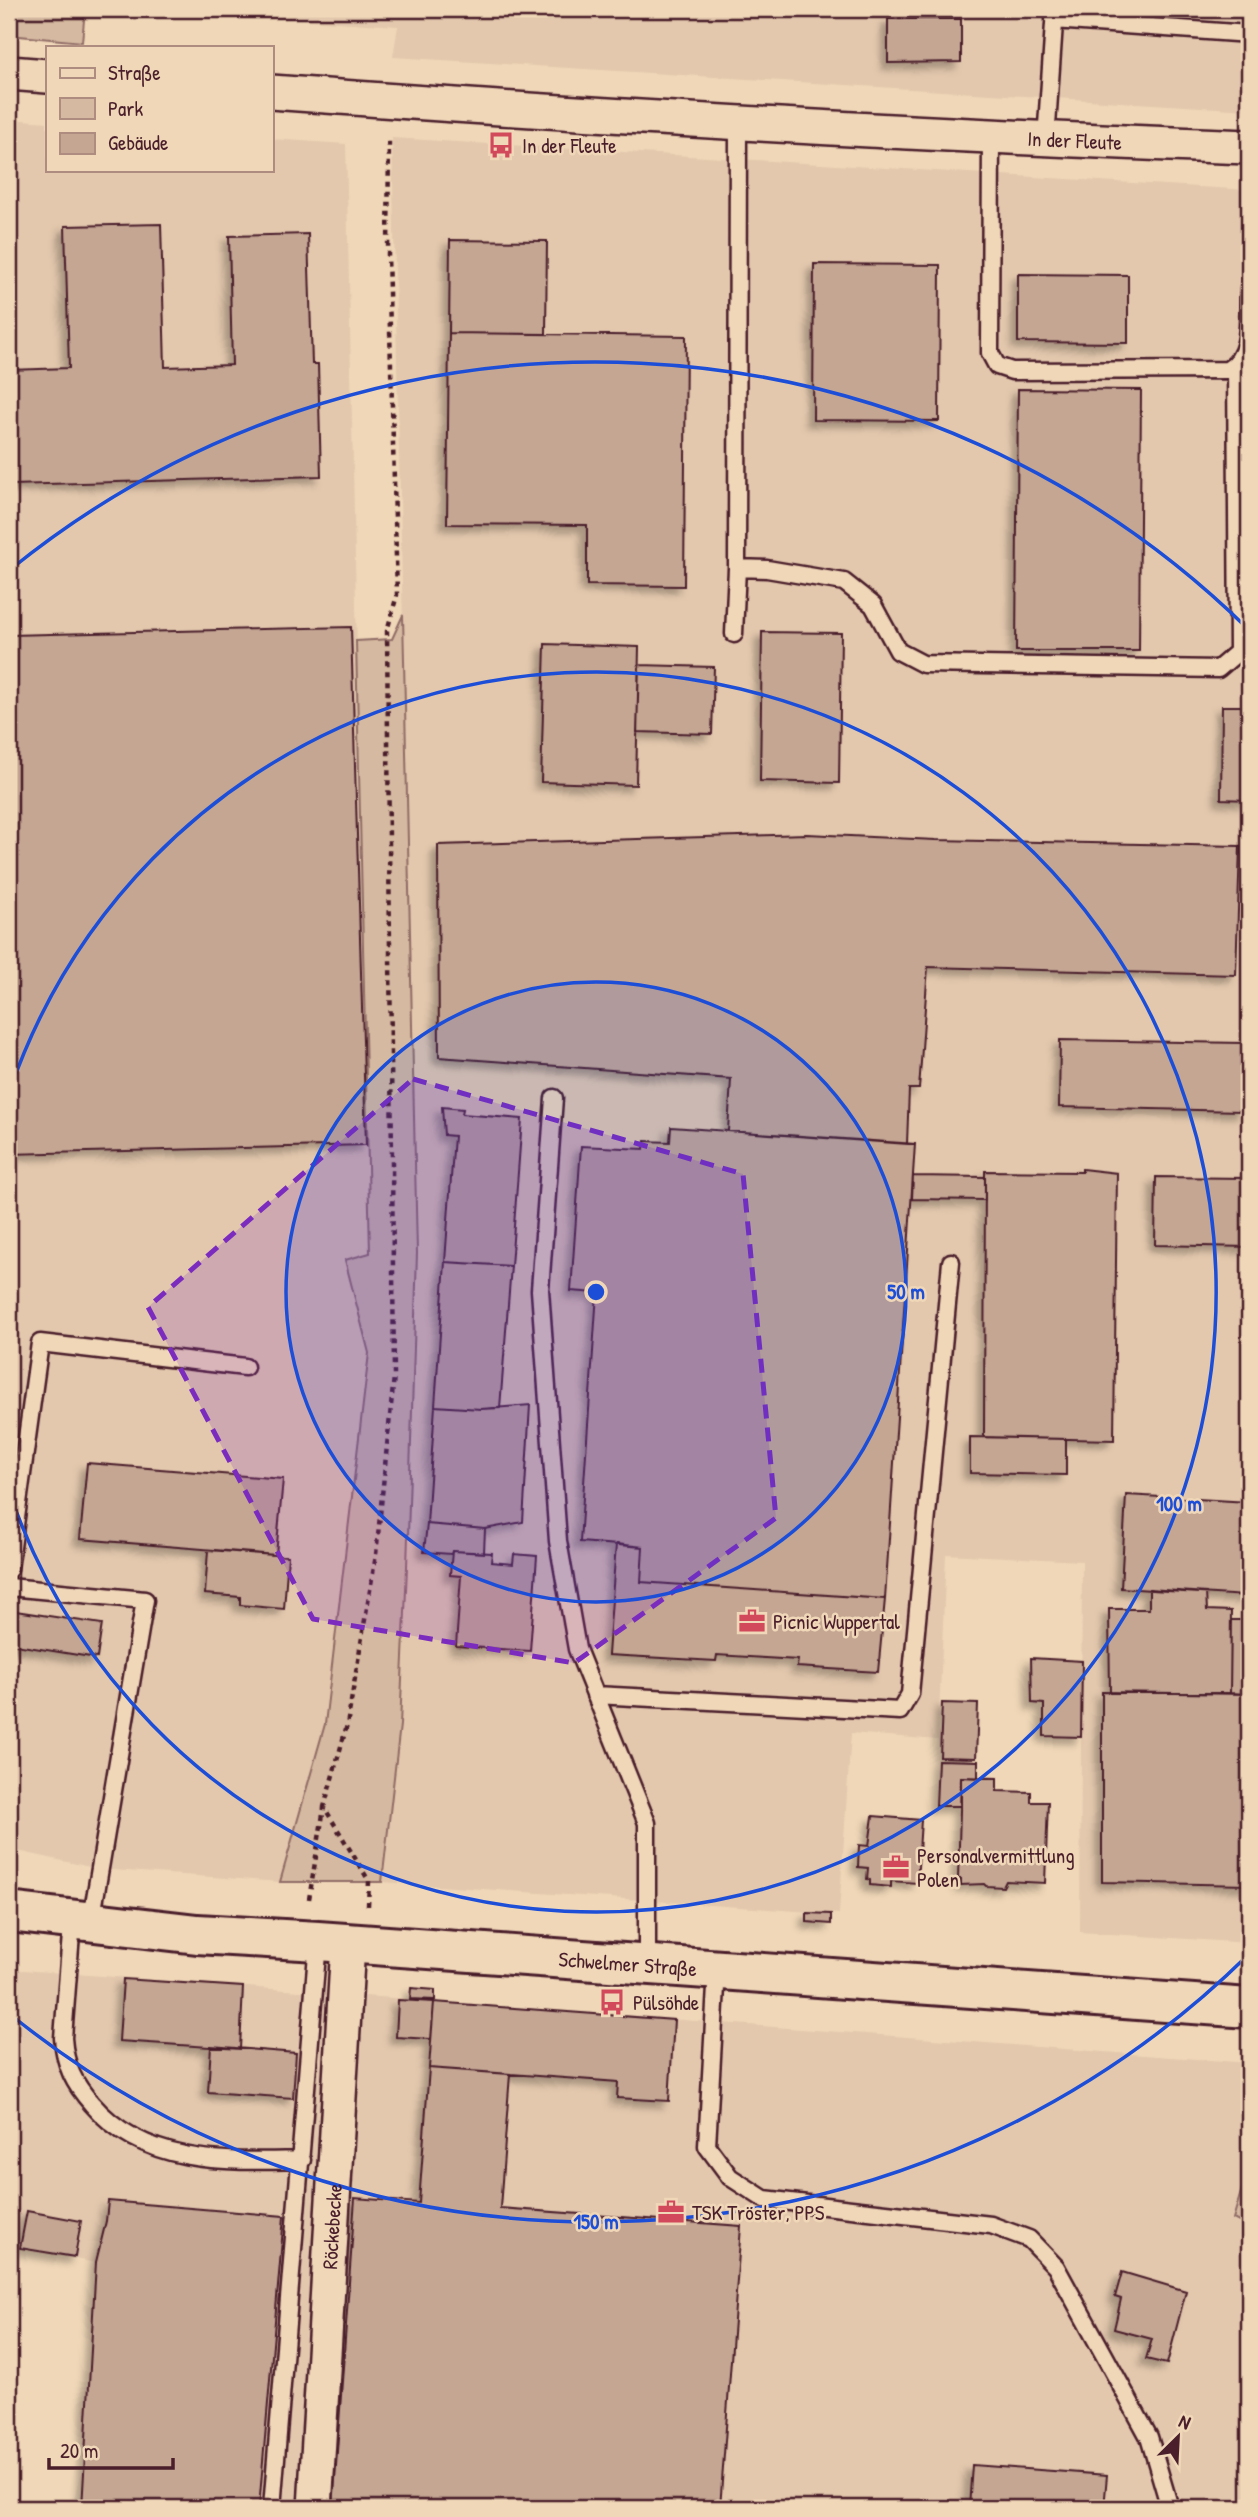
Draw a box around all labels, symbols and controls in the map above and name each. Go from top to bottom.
legend [46,46,273,172]
text: Straße [108,58,161,87]
text: Park [108,94,143,123]
street label: In der Fleute [1027,123,1122,156]
text: Gebäude [108,128,168,157]
bus stop icon: In der Fleute [486,130,516,160]
place label: In der Fleute [522,131,617,160]
text: 50 m [887,1277,925,1306]
centre of rings [584,1280,608,1304]
text: 100 m [1156,1489,1202,1518]
office icon: Picnic Wuppertal [737,1606,767,1636]
place label: Picnic Wuppertal [773,1607,900,1636]
place label: Personalvermittlung Polen [917,1841,1075,1894]
office icon: Personalvermittlung Polen [881,1852,911,1882]
street label: Schwelmer Straße [558,1944,698,1983]
bus stop icon: Pülsöhde [597,1987,627,2017]
place label: Pülsöhde [633,1988,699,2017]
street label: Röckebecke [314,2183,348,2270]
office icon: TSK Tröster, PPS [656,2197,686,2227]
place label: TSK Tröster, PPS [692,2198,825,2227]
text: 150 m [573,2207,619,2236]
north arrow [1142,2402,1212,2472]
text: N [1175,2408,1195,2435]
scale bar [49,2426,173,2470]
text: 20 m [60,2436,98,2465]

